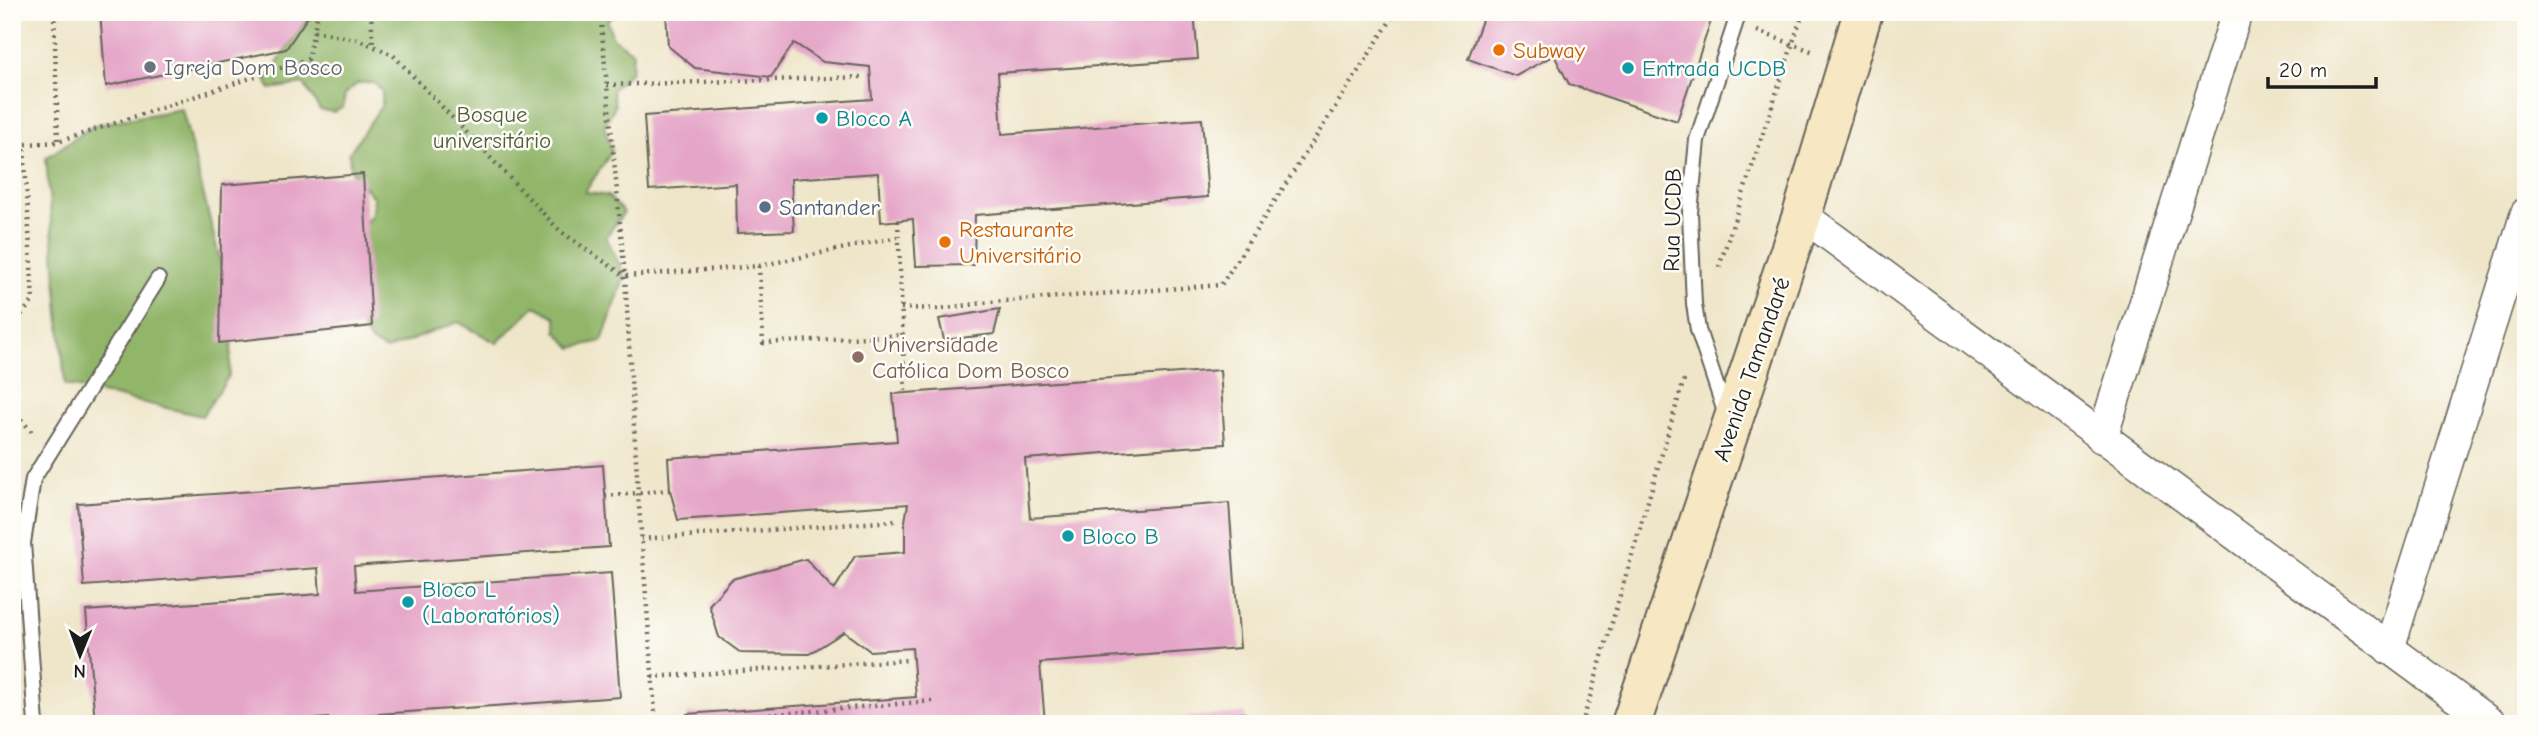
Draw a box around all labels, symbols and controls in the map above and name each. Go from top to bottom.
place label: Subway [1513,37,1586,64]
marker: Subway [1491,42,1507,58]
scale bar [2268,46,2377,90]
place label: Igreja Dom Bosco [164,54,343,81]
place label: Entrada UCDB [1642,55,1786,82]
text: 20 m [2279,58,2327,82]
marker: Igreja Dom Bosco [142,59,158,75]
marker: Entrada UCDB [1620,60,1636,76]
park label: Bosque universitário [433,101,551,154]
place label: Bloco A [836,105,912,132]
marker: Bloco A [814,110,830,126]
street label: Rua UCDB [1658,168,1687,272]
place label: Santander [779,194,880,221]
marker: Santander [757,199,773,215]
place label: Restaurante Universitário [959,216,1082,269]
marker: Restaurante Universitário [937,234,953,250]
street label: Avenida Tamandaré [1707,273,1796,465]
place label: Universidade Católica Dom Bosco [872,331,1069,384]
marker: Universidade Católica Dom Bosco [850,349,866,365]
place label: Bloco B [1082,523,1159,550]
marker: Bloco B [1060,528,1076,544]
place label: Bloco L (Laboratórios) [422,576,560,629]
marker: Bloco L (Laboratórios) [400,594,416,610]
north arrow [46,620,116,690]
text: N [73,660,86,682]

